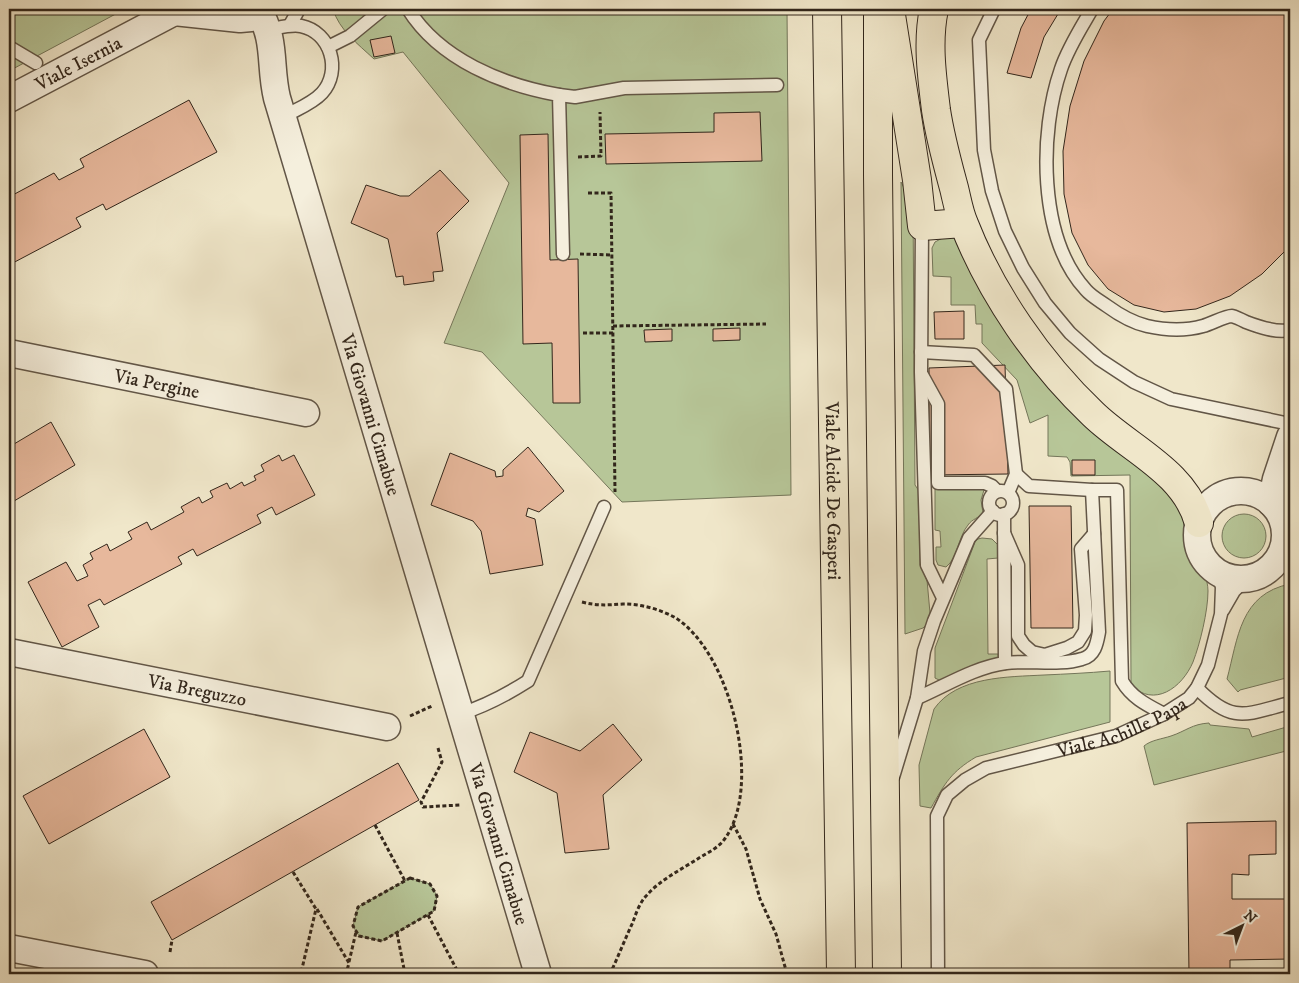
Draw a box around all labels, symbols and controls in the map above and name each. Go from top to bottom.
street label: Viale Isernia [31,32,126,97]
street label: Via Giovanni Cimabue [335,330,405,499]
street label: Via Pergine [111,364,202,404]
street label: Viale Alcide De Gasperi [820,401,845,580]
street label: Via Breguzzo [145,670,248,712]
street label: Viale Achille Papa [1054,692,1191,763]
street label: Via Giovanni Cimabue [463,760,533,928]
north arrow [1216,900,1266,950]
text: N [1240,907,1261,928]

